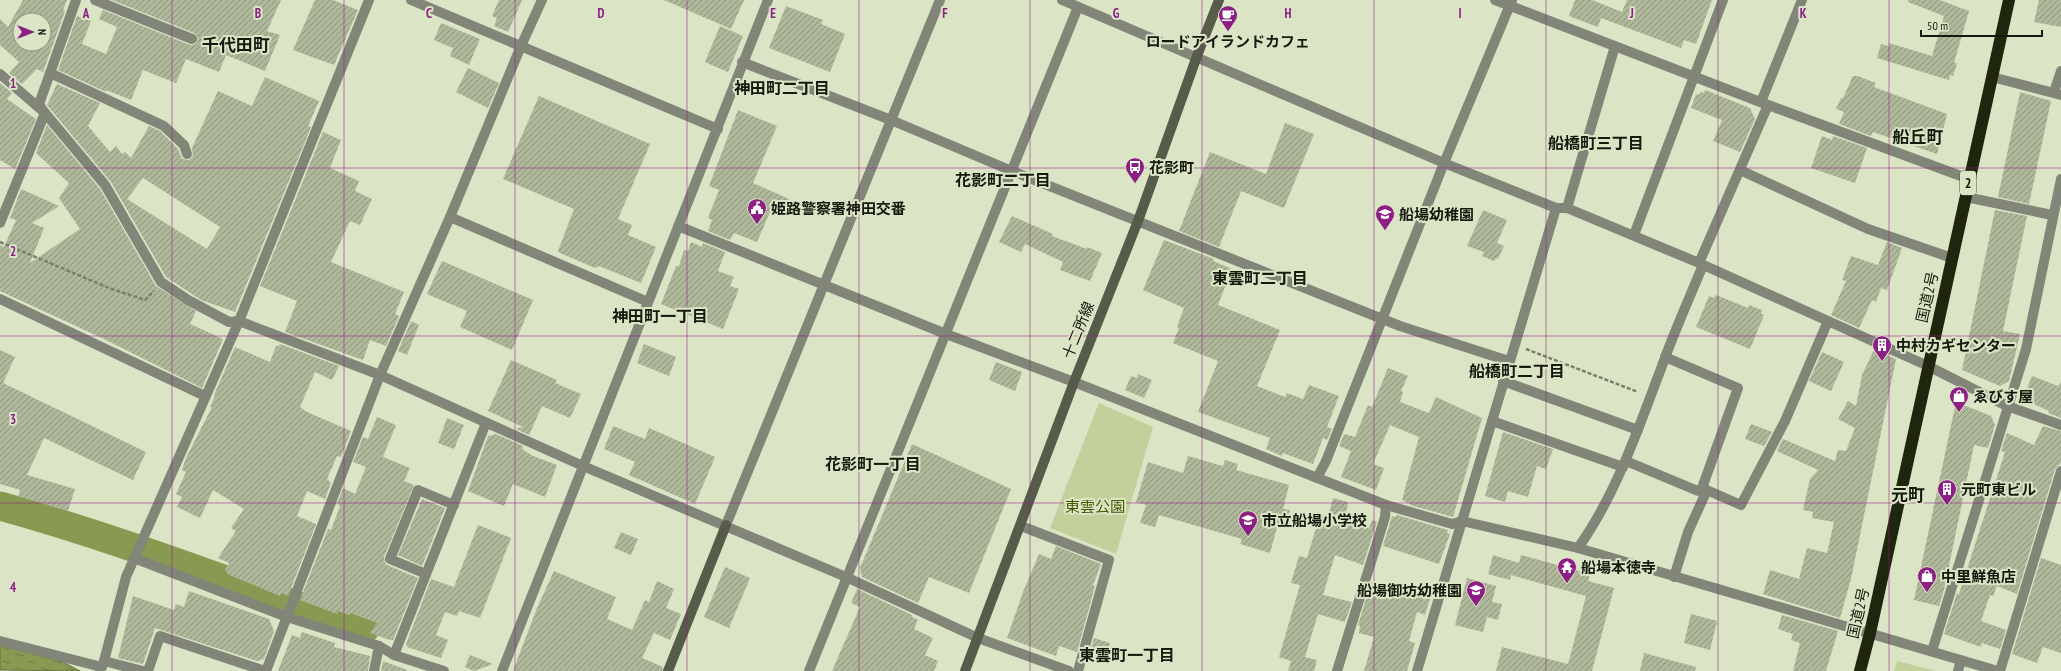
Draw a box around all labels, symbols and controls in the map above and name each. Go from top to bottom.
cafe icon: ロードアイランドカフェ [1217,4,1239,32]
text: A [82,5,90,22]
text: B [255,5,261,22]
text: C [426,5,432,22]
text: D [598,5,605,22]
text: E [770,5,776,22]
text: F [942,5,948,22]
text: G [1113,5,1120,22]
text: H [1285,5,1292,22]
text: I [1458,5,1462,22]
text: J [1629,5,1634,22]
text: K [1800,5,1807,22]
north arrow [12,12,52,52]
scale bar [1921,12,2042,38]
text: 50 m [1927,18,1948,33]
text: N [35,29,49,35]
place label: ロードアイランドカフェ [1146,32,1310,51]
district label: 千代田町 [202,34,270,56]
text: 1 [10,75,16,92]
district label: 神田町二丁目 [734,78,830,98]
district label: 船丘町 [1893,126,1944,148]
district label: 船橋町三丁目 [1548,133,1644,153]
bus stop icon: 花影町 [1124,156,1146,184]
place label: 花影町 [1149,158,1194,177]
district label: 花影町二丁目 [955,170,1051,190]
road number: 2 [1960,171,1976,195]
public building icon: 姫路警察署神田交番 [746,197,768,225]
place label: 姫路警察署神田交番 [771,199,906,218]
school or university icon: 船場幼稚園 [1374,203,1396,231]
place label: 船場幼稚園 [1399,205,1474,224]
text: 2 [10,243,16,260]
district label: 東雲町二丁目 [1212,268,1308,288]
street label: 国道2号 [1912,270,1942,324]
street label: 十二所線 [1058,299,1098,361]
district label: 神田町一丁目 [612,306,708,326]
building icon: 中村カギセンター [1871,334,1893,362]
place label: 中村カギセンター [1896,336,2016,355]
district label: 船橋町二丁目 [1469,361,1565,381]
shop icon: ゑびす屋 [1948,385,1970,413]
place label: ゑびす屋 [1973,387,2033,406]
text: 3 [10,411,16,428]
district label: 花影町一丁目 [825,454,921,474]
building icon: 元町東ビル [1936,478,1958,506]
place label: 元町東ビル [1961,480,2036,499]
district label: 元町 [1891,484,1925,506]
park label: 東雲公園 [1065,497,1125,516]
school or university icon: 市立船場小学校 [1237,509,1259,537]
place label: 市立船場小学校 [1262,511,1367,530]
temple icon: 船場本徳寺 [1556,556,1578,584]
place label: 船場本徳寺 [1581,558,1656,577]
shop icon: 中里鮮魚店 [1916,565,1938,593]
place label: 中里鮮魚店 [1941,567,2016,586]
text: 4 [10,579,17,596]
school or university icon: 船場御坊幼稚園 [1465,579,1487,607]
place label: 船場御坊幼稚園 [1357,581,1462,600]
street label: 国道2号 [1843,586,1873,640]
district label: 東雲町一丁目 [1079,645,1175,665]

